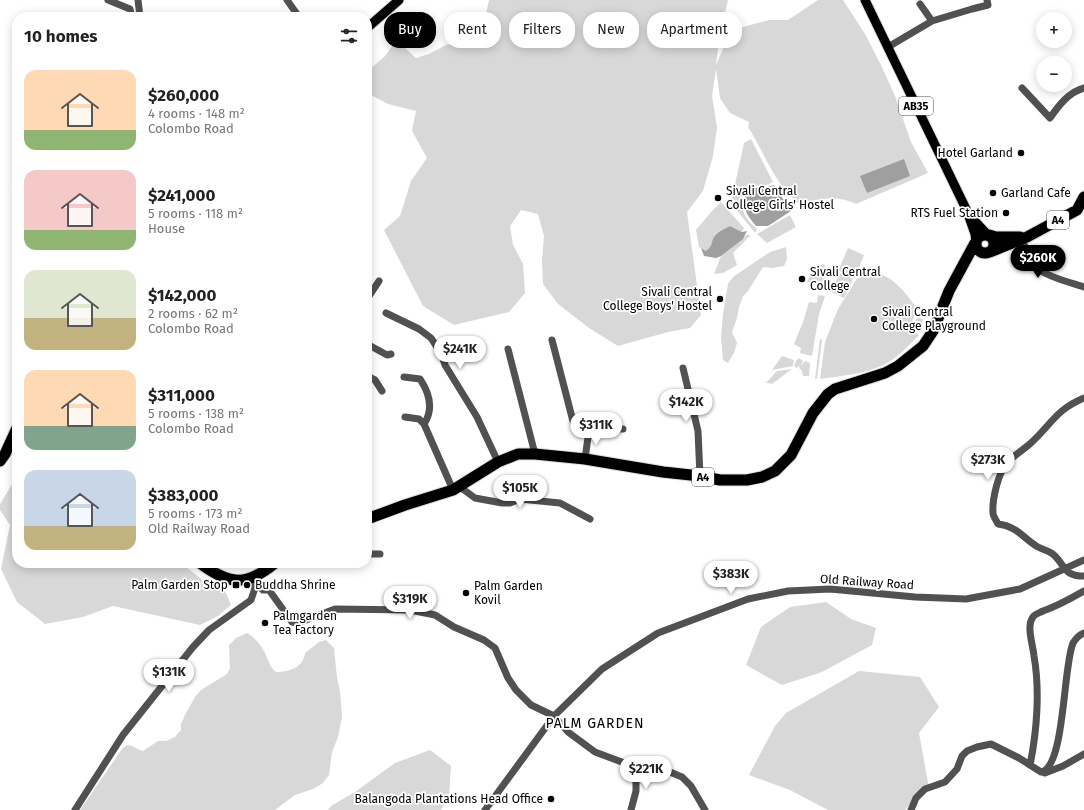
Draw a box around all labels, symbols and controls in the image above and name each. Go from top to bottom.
chip: Buy [384,12,436,48]
chip: Rent [444,12,501,48]
chip: Filters [509,12,575,48]
chip: New [583,12,639,48]
chip: Apartment [647,12,742,48]
map controls [1036,12,1072,92]
button: + [1036,12,1072,48]
icon: filters [338,25,360,47]
text: 10 homes [24,26,98,47]
button: − [1036,56,1072,92]
text: $260,000 [148,85,219,106]
icon: home [56,86,104,134]
road number: AB35 [899,97,933,115]
text: 4 rooms · 148 m² [148,106,245,121]
text: Colombo Road [148,121,234,136]
place label: Hotel Garland [938,146,1013,160]
marker: Hotel Garland [1016,148,1026,158]
place label: Sivali Central College Girls' Hostel [726,184,835,212]
text: $241,000 [148,185,215,206]
icon: home [56,186,104,234]
place label: Garland Cafe [1001,186,1071,200]
marker: Garland Cafe [988,188,998,198]
marker: Sivali Central College Girls' Hostel [713,193,723,203]
text: 5 rooms · 118 m² [148,206,243,221]
place label: RTS Fuel Station [911,206,998,220]
marker: RTS Fuel Station [1001,208,1011,218]
road number: A4 [1047,211,1069,229]
text: House [148,221,185,236]
pin: $260K [1010,245,1066,279]
text: $260K [1020,250,1056,265]
place label: Sivali Central College [810,265,881,293]
marker: Sivali Central College [797,274,807,284]
text: $142,000 [148,285,216,306]
place label: Sivali Central College Boys' Hostel [603,285,712,313]
icon: home [56,286,104,334]
marker: Sivali Central College Boys' Hostel [715,294,725,304]
place label: Sivali Central College Playground [882,305,986,333]
text: 2 rooms · 62 m² [148,306,238,321]
marker: Sivali Central College Playground [869,314,879,324]
text: Colombo Road [148,321,234,336]
pin: $241K [432,336,488,370]
text: $241K [443,341,477,356]
text: $311,000 [148,385,215,406]
icon: home [56,386,104,434]
pin: $142K [658,389,714,423]
text: $142K [669,394,703,409]
text: 5 rooms · 138 m² [148,406,244,421]
pin: $311K [568,412,624,446]
text: $311K [579,417,613,432]
text: Colombo Road [148,421,234,436]
pin: $273K [960,447,1016,481]
text: $273K [971,452,1005,467]
road number: A4 [692,468,714,486]
pin: $105K [492,475,548,509]
text: $105K [502,480,538,495]
text: $383,000 [148,485,219,506]
icon: home [56,486,104,534]
text: 5 rooms · 173 m² [148,506,242,521]
text: Old Railway Road [148,521,250,536]
pin: $383K [703,561,759,595]
text: $383K [713,566,749,581]
street label: Old Railway Road [820,572,914,592]
place label: Palm Garden Stop [131,578,228,592]
place label: Buddha Shrine [255,578,336,592]
place label: Palm Garden Kovil [474,579,543,607]
marker: Palm Garden Stop [231,580,241,590]
marker: Buddha Shrine [242,580,252,590]
pin: $319K [382,586,438,620]
marker: Palm Garden Kovil [461,588,471,598]
text: $319K [392,591,428,606]
place label: Palmgarden Tea Factory [273,609,337,637]
marker: Palmgarden Tea Factory [260,618,270,628]
pin: $131K [141,659,197,693]
text: $131K [152,664,186,679]
district label: PALM GARDEN [545,715,645,732]
pin: $221K [618,756,674,790]
text: $221K [629,761,663,776]
place label: Balangoda Plantations Head Office [354,792,543,806]
marker: Balangoda Plantations Head Office [546,794,556,804]

